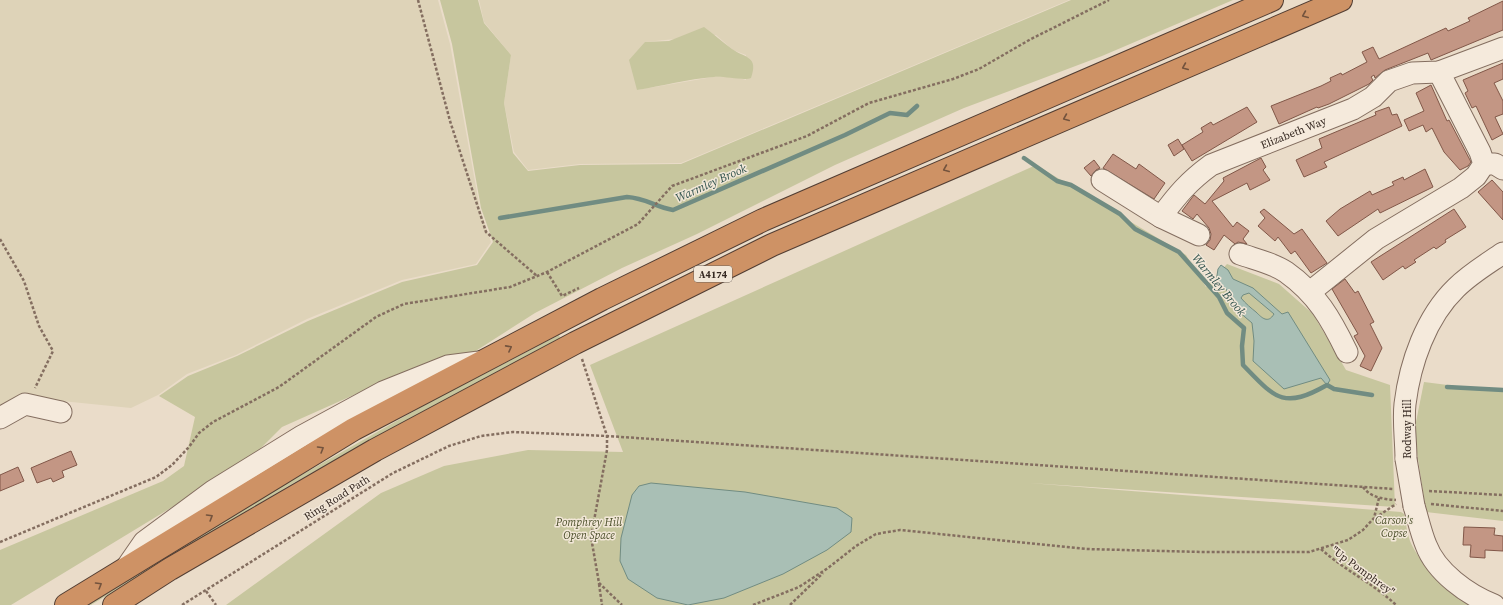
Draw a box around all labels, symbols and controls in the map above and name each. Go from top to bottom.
one-way arrow [1301,11,1308,19]
one-way arrow [1182,62,1190,70]
one-way arrow [1062,113,1070,121]
street label: Elizabeth Way [1258,113,1329,152]
water label: Warmley Brook [673,160,749,206]
one-way arrow [943,165,950,173]
water label: Warmley Brook [1188,251,1250,320]
road number: A4174 [694,266,732,282]
one-way arrow [505,345,512,352]
street label: Rodway Hill [1400,399,1415,459]
one-way arrow [317,447,324,454]
street label: Ring Road Path [301,472,373,524]
park label: Carson's Copse [1375,513,1413,541]
one-way arrow [206,514,213,522]
park label: Pomphrey Hill Open Space [555,515,623,543]
street label: "Up Pomphrey" [1328,543,1398,599]
one-way arrow [95,582,102,589]

